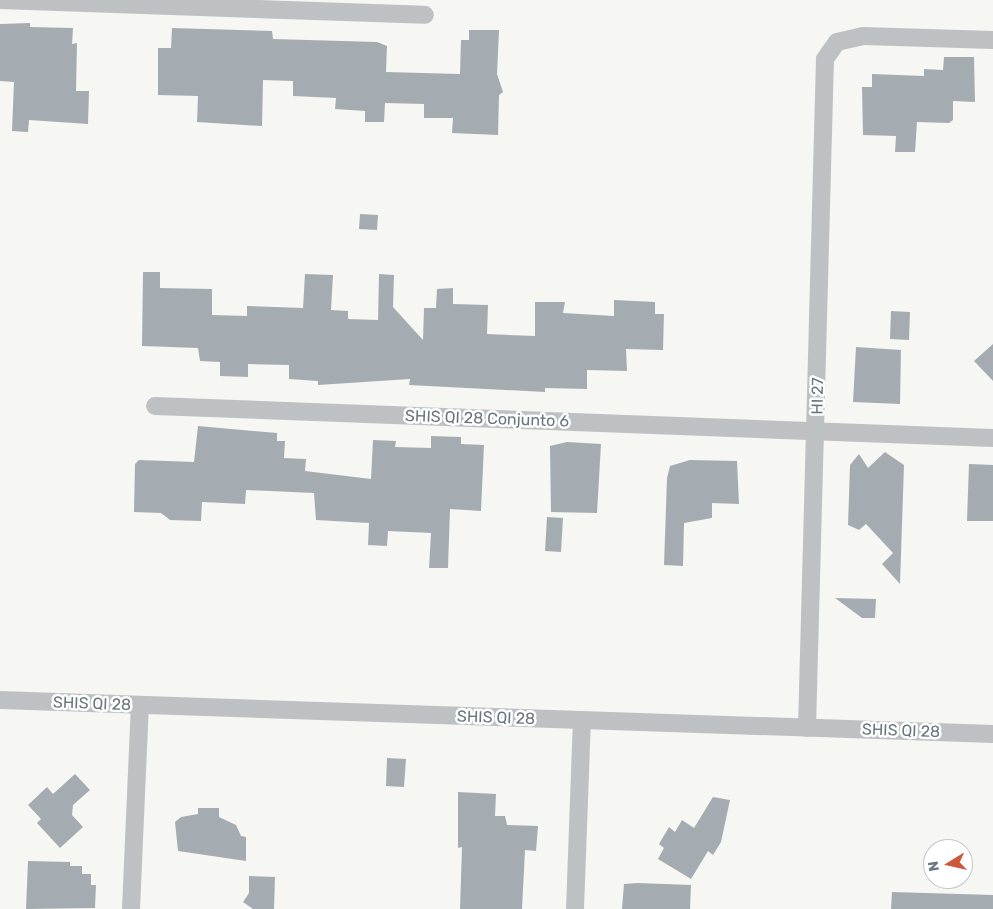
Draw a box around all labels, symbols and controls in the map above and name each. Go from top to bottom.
street label: HI 27 [808,377,828,415]
street label: SHIS QI 28 Conjunto 6 [405,407,569,431]
street label: SHIS QI 28 [53,693,131,715]
street label: SHIS QI 28 [457,707,535,729]
street label: SHIS QI 28 [862,720,940,742]
north arrow [923,839,973,889]
text: N [924,860,943,873]

